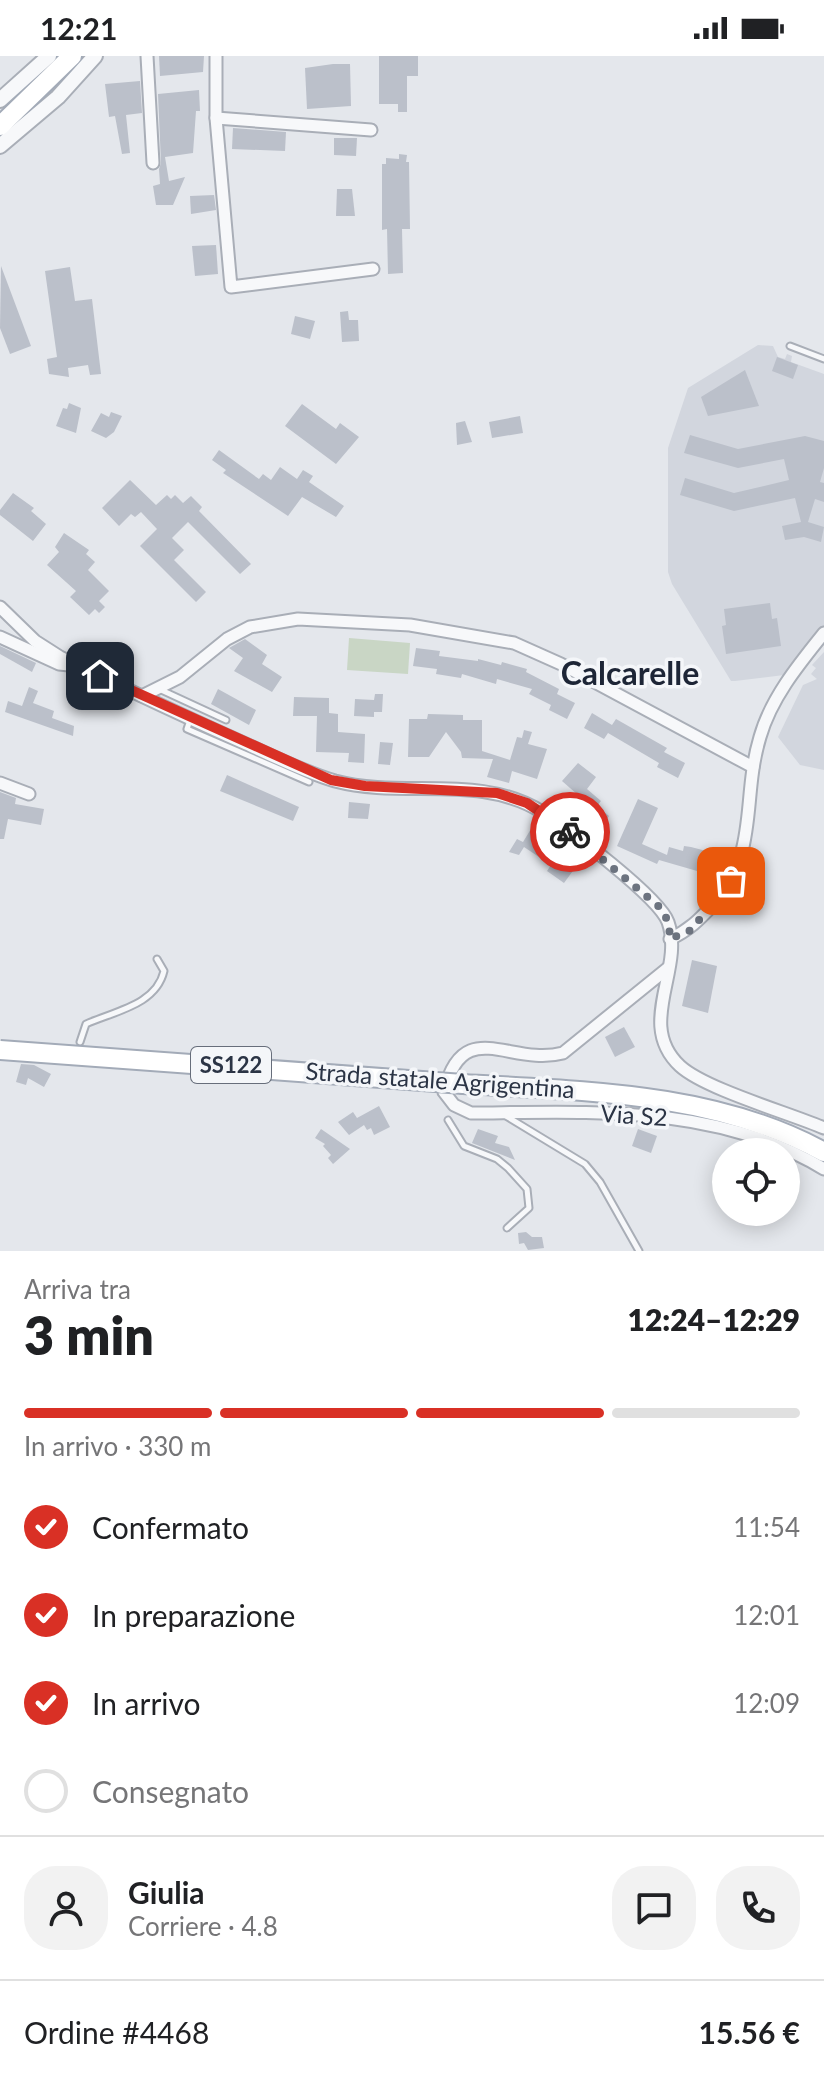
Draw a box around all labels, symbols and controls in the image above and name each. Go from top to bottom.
text: 12:21 [40,10,117,46]
pin [66,642,134,710]
district label: Calcarelle [561,653,699,692]
icon: home [78,654,122,698]
courier [530,792,610,872]
icon: bike [548,810,592,854]
pin [697,847,765,915]
icon: bag [709,859,753,903]
road number: SS122 [191,1047,271,1083]
street label: Strada statale Agrigentina [305,1056,576,1103]
street label: Via S2 [600,1098,669,1131]
map controls [712,1138,800,1226]
button: locate [712,1138,800,1226]
text: Arriva tra [24,1273,131,1305]
text: 12:24–12:29 [627,1301,800,1337]
text: 3 min [24,1304,154,1366]
text: In arrivo · 330 m [24,1430,212,1462]
icon: check [24,1505,68,1549]
text: Confermato [92,1509,249,1545]
text: 11:54 [733,1511,800,1543]
icon: check [24,1593,68,1637]
text: In preparazione [92,1597,295,1633]
text: 12:01 [733,1599,800,1631]
icon: check [24,1681,68,1725]
text: In arrivo [92,1685,201,1721]
text: 12:09 [733,1687,800,1719]
text: Consegnato [92,1773,249,1809]
button: person [24,1866,108,1950]
button: chat [612,1866,696,1950]
button: phone [716,1866,800,1950]
text: Giulia [128,1874,205,1910]
text: Corriere · 4.8 [128,1910,278,1942]
text: Ordine #4468 [24,2014,209,2050]
text: 15.56 € [699,2014,800,2050]

